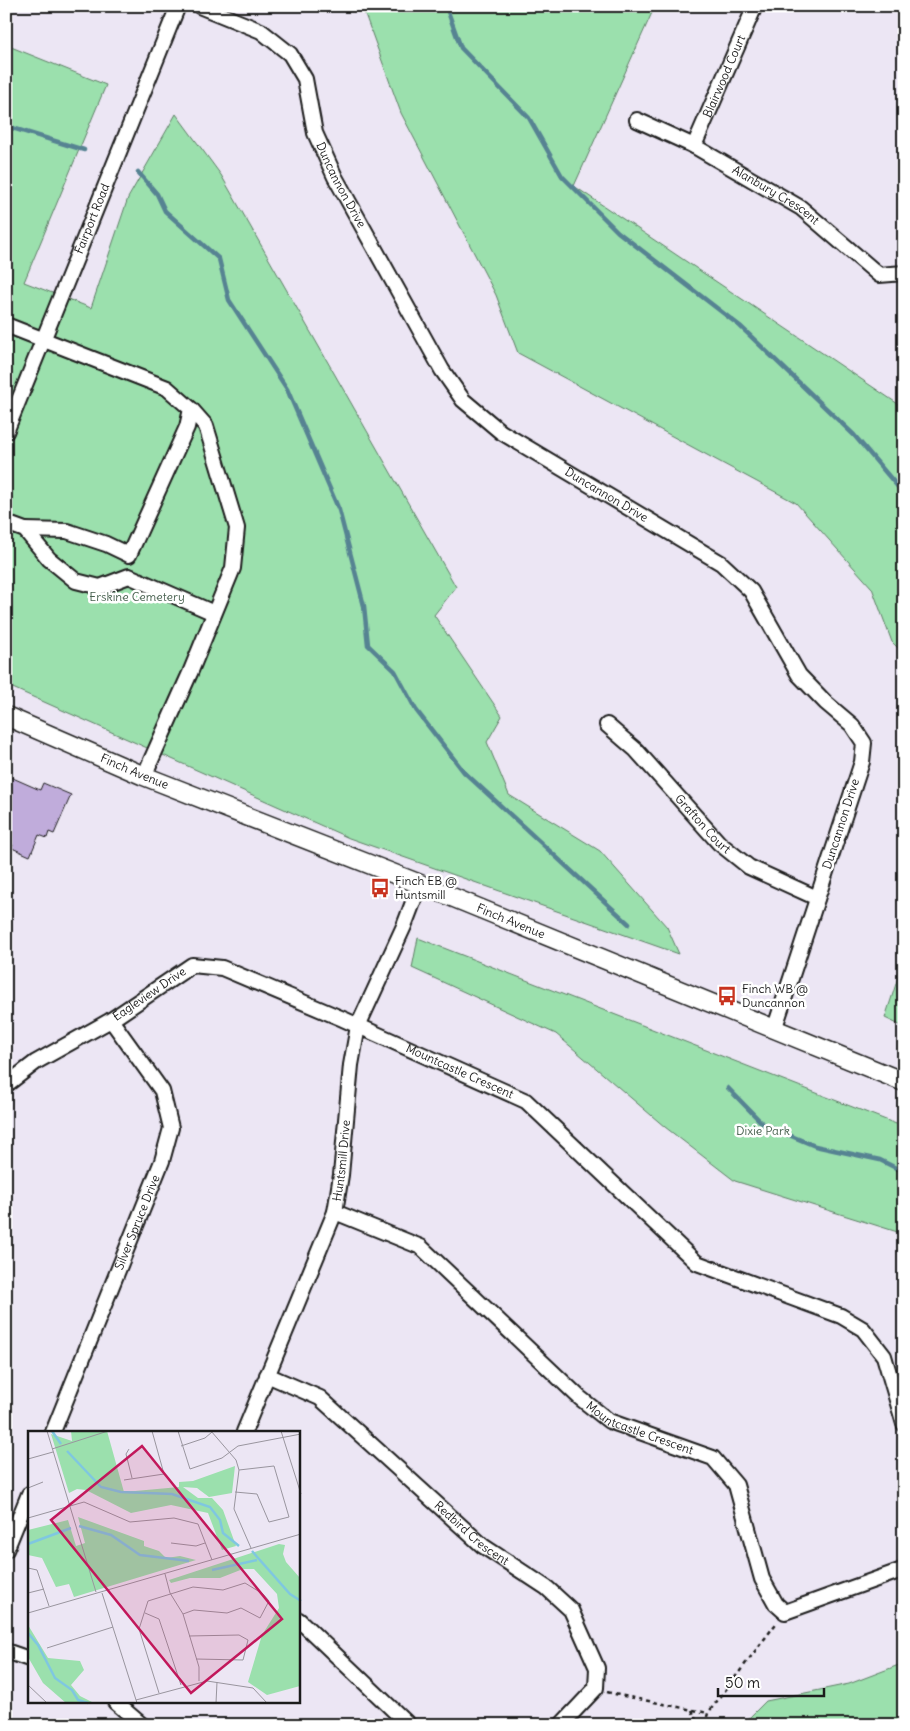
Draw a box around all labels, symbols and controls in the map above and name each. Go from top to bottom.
street label: Blairwood Court [699,33,748,120]
street label: Duncannon Drive [313,140,370,230]
street label: Alanbury Crescent [730,162,823,227]
street label: Fairport Road [71,181,113,256]
street label: Duncannon Drive [562,464,651,525]
park label: Erskine Cemetery [89,589,185,604]
street label: Finch Avenue [98,750,171,792]
street label: Duncannon Drive [819,777,862,871]
street label: Grafton Court [672,791,734,856]
place label: Finch EB @ Huntsmill [395,873,457,902]
bus stop icon: Finch EB @ Huntsmill [369,877,391,899]
street label: Finch Avenue [475,900,547,941]
street label: Eagleview Drive [109,963,188,1024]
place label: Finch WB @ Duncannon [742,981,808,1010]
bus stop icon: Finch WB @ Duncannon [716,985,738,1007]
street label: Mountcastle Crescent [404,1040,516,1101]
street label: Huntsmill Drive [329,1119,353,1202]
park label: Dixie Park [736,1123,790,1138]
street label: Silver Spruce Drive [111,1172,163,1272]
street label: Mountcastle Crescent [583,1398,696,1457]
inset map [28,1431,300,1704]
street label: Redbird Crescent [432,1498,512,1568]
scale bar [718,1666,824,1698]
text: 50 m [725,1673,760,1692]

